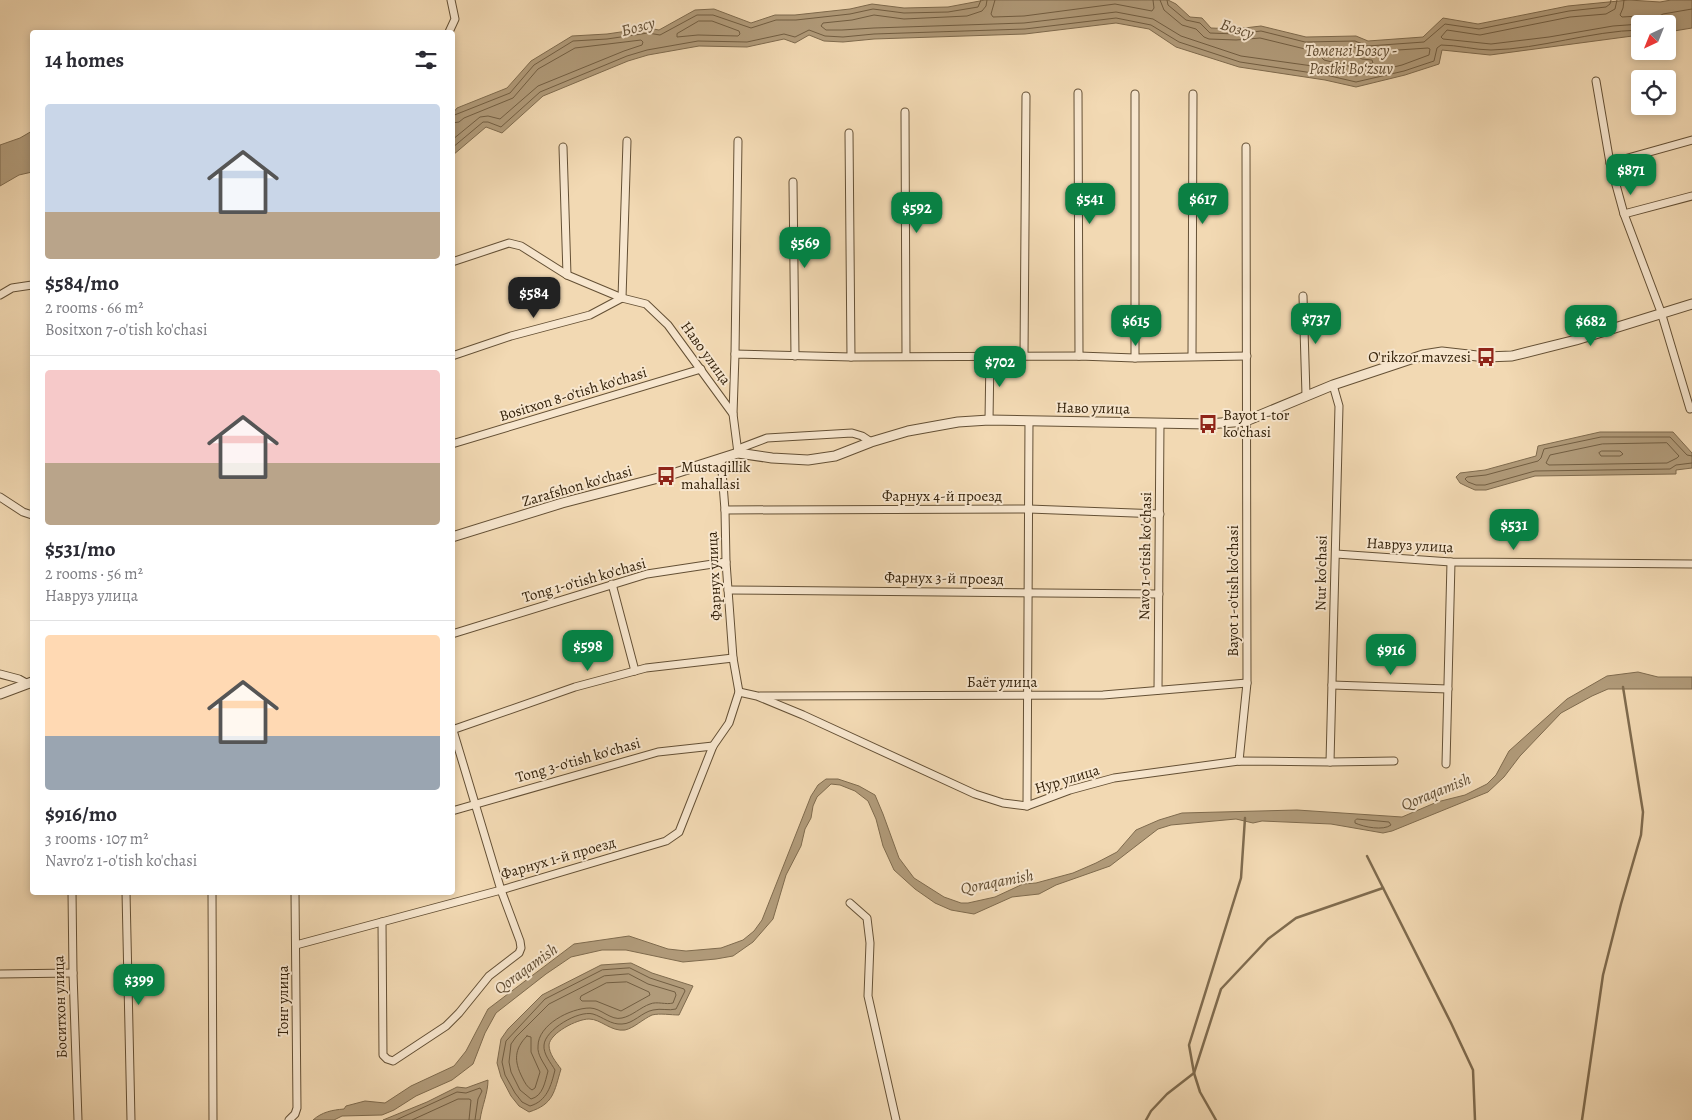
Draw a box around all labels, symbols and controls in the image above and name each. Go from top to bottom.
water label: Бозсу [619,12,658,42]
water label: Бозсу [1217,13,1257,45]
north arrow [1631,15,1676,60]
map controls [1631,15,1676,115]
water label: Төменгі Бозсу - Pastki Boʻzsuv [1305,40,1397,80]
text: 14 homes [45,46,124,74]
icon: filters [412,46,440,74]
button: locate [1631,70,1676,115]
icon: home [198,137,288,227]
pin: $871 [1601,154,1661,196]
text: $871 [1617,159,1645,181]
pin: $541 [1060,182,1120,225]
pin: $617 [1173,182,1233,225]
text: $541 [1076,188,1104,210]
text: $617 [1189,188,1217,210]
pin: $592 [887,192,947,234]
text: $592 [902,197,932,219]
pin: $569 [775,226,835,269]
text: $569 [790,232,820,254]
text: $584/mo [45,269,119,297]
pin: $584 [504,276,564,319]
text: $584 [519,282,549,304]
text: 2 rooms · 66 m² [45,297,143,319]
pin: $737 [1286,302,1346,345]
pin: $615 [1106,304,1166,347]
pin: $682 [1561,304,1621,347]
text: $737 [1302,308,1330,330]
text: $615 [1122,310,1150,332]
text: $682 [1576,310,1606,332]
street label: Наво улица [676,317,736,389]
text: Bositxon 7-o'tish ko'chasi [45,319,208,341]
pin: $702 [970,346,1030,388]
bus stop icon: O'rikzor mavzesi [1475,346,1497,368]
place label: O'rikzor mavzesi [1368,347,1471,367]
text: $702 [985,351,1015,373]
street label: Bositxon 8-o'tish ko'chasi [497,362,649,426]
street label: Наво улица [1056,397,1130,419]
icon: home [198,402,288,492]
place label: Bayot 1-tor ko'chasi [1223,405,1290,442]
bus stop icon: Bayot 1-tor ko'chasi [1197,413,1219,435]
place label: Mustaqillik mahallasi [681,457,751,494]
street label: Zarafshon ko'chasi [520,461,634,511]
bus stop icon: Mustaqillik mahallasi [655,465,677,487]
street label: Фарнух 4-й проезд [882,486,1002,506]
street label: Navo 1-o'tish ko'chasi [1134,492,1156,620]
pin: $531 [1484,508,1544,551]
text: $531 [1501,514,1527,536]
street label: Bayot 1-o'tish ko'chasi [1223,525,1243,657]
street label: Фарнух улица [702,531,726,621]
street label: Навруз улица [1366,533,1454,557]
text: $531/mo [45,535,116,563]
street label: Nur ko'chasi [1310,535,1332,611]
street label: Tong 1-o'tish ko'chasi [520,553,648,607]
text: 2 rooms · 56 m² [45,563,143,585]
street label: Фарнух 3-й проезд [884,567,1004,589]
text: Навруз улица [45,585,138,607]
pin: $598 [558,630,618,672]
pin: $916 [1361,634,1421,676]
text: $598 [573,635,603,657]
text: $916 [1377,639,1405,661]
icon: home [198,667,288,757]
street label: Баёт улица [967,672,1037,692]
street label: Tong 3-o'tish ko'chasi [513,733,643,787]
street label: Нур улица [1032,760,1102,798]
water label: Qoraqamish [1398,768,1474,816]
text: $916/mo [45,800,117,828]
text: 3 rooms · 107 m² [45,828,148,850]
street label: Фарнух 1-й проезд [498,832,618,884]
text: Navro'z 1-o'tish ko'chasi [45,850,197,872]
water label: Qoraqamish [959,864,1035,900]
water label: Qoraqamish [490,938,562,1000]
street label: Боситхон улица [48,955,72,1059]
pin: $399 [109,964,169,1006]
street label: Тонг улица [273,965,293,1037]
text: $399 [124,969,154,991]

